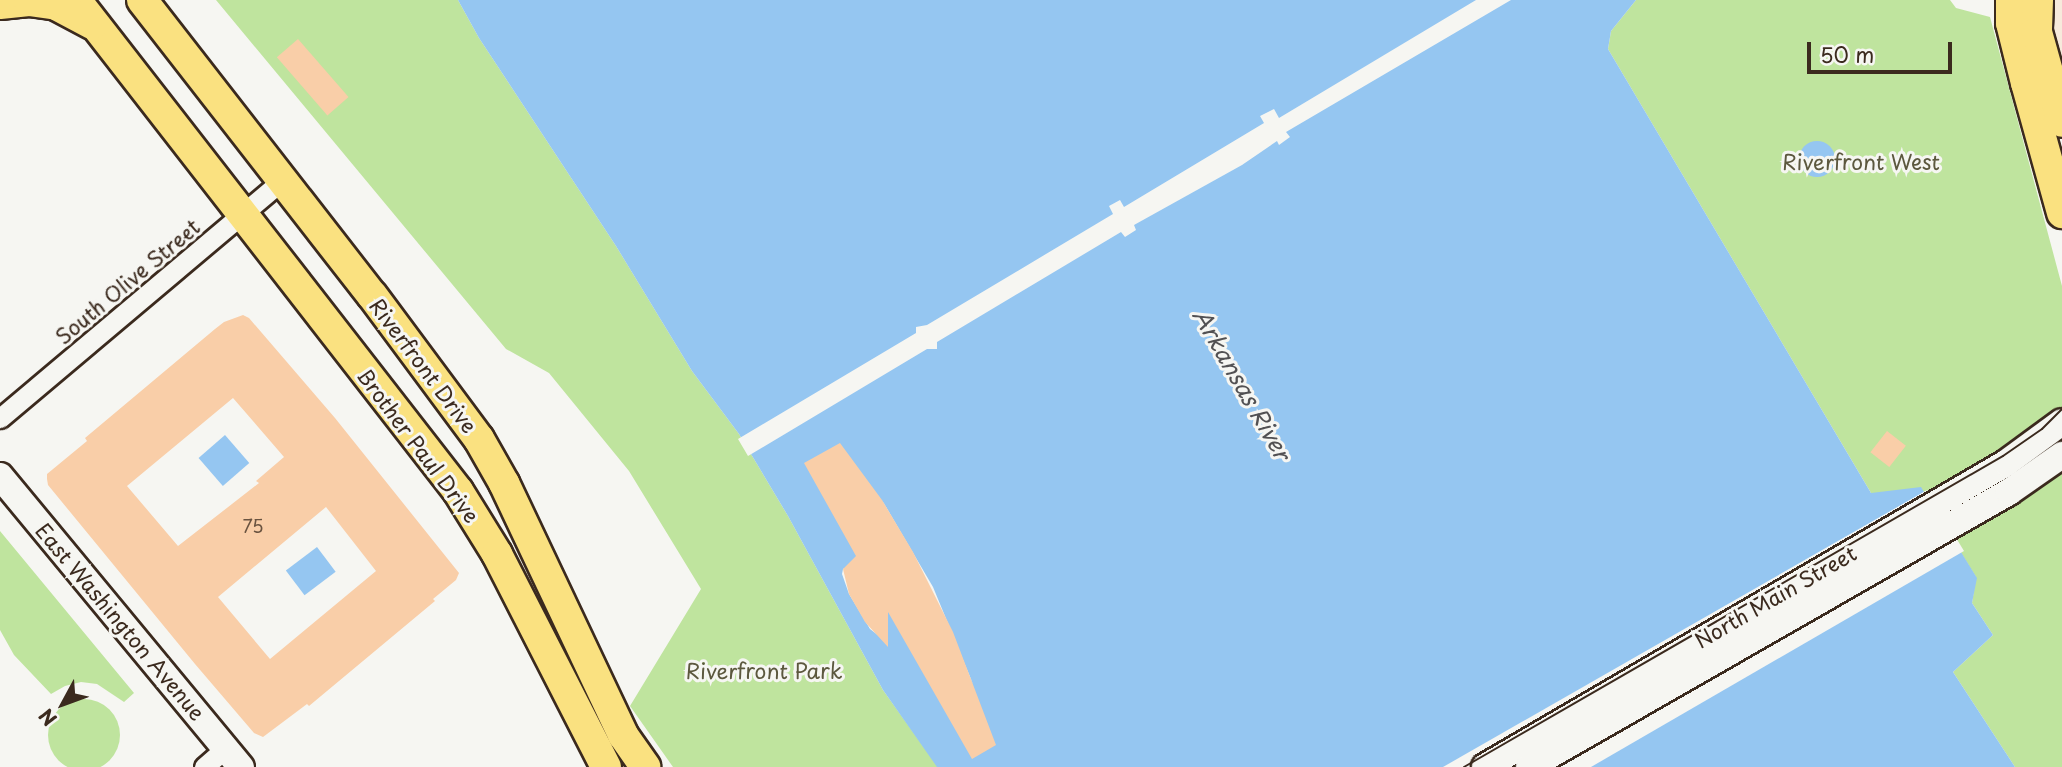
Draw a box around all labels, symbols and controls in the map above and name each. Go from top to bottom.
scale bar [1810,28,1955,72]
text: 50 m [1820,38,1874,70]
park label: Riverfront West [1782,148,1940,174]
street label: South Olive Street [48,212,206,350]
street label: Riverfront Drive [365,292,483,438]
water label: Arkansas River [1187,303,1297,465]
street label: Brother Paul Drive [353,363,485,527]
house number: 75 [243,515,263,537]
street label: East Washington Avenue [32,518,210,724]
street label: North Main Street [1688,539,1862,653]
park label: Riverfront Park [686,657,842,683]
north arrow [28,669,98,739]
text: N [32,703,63,733]

